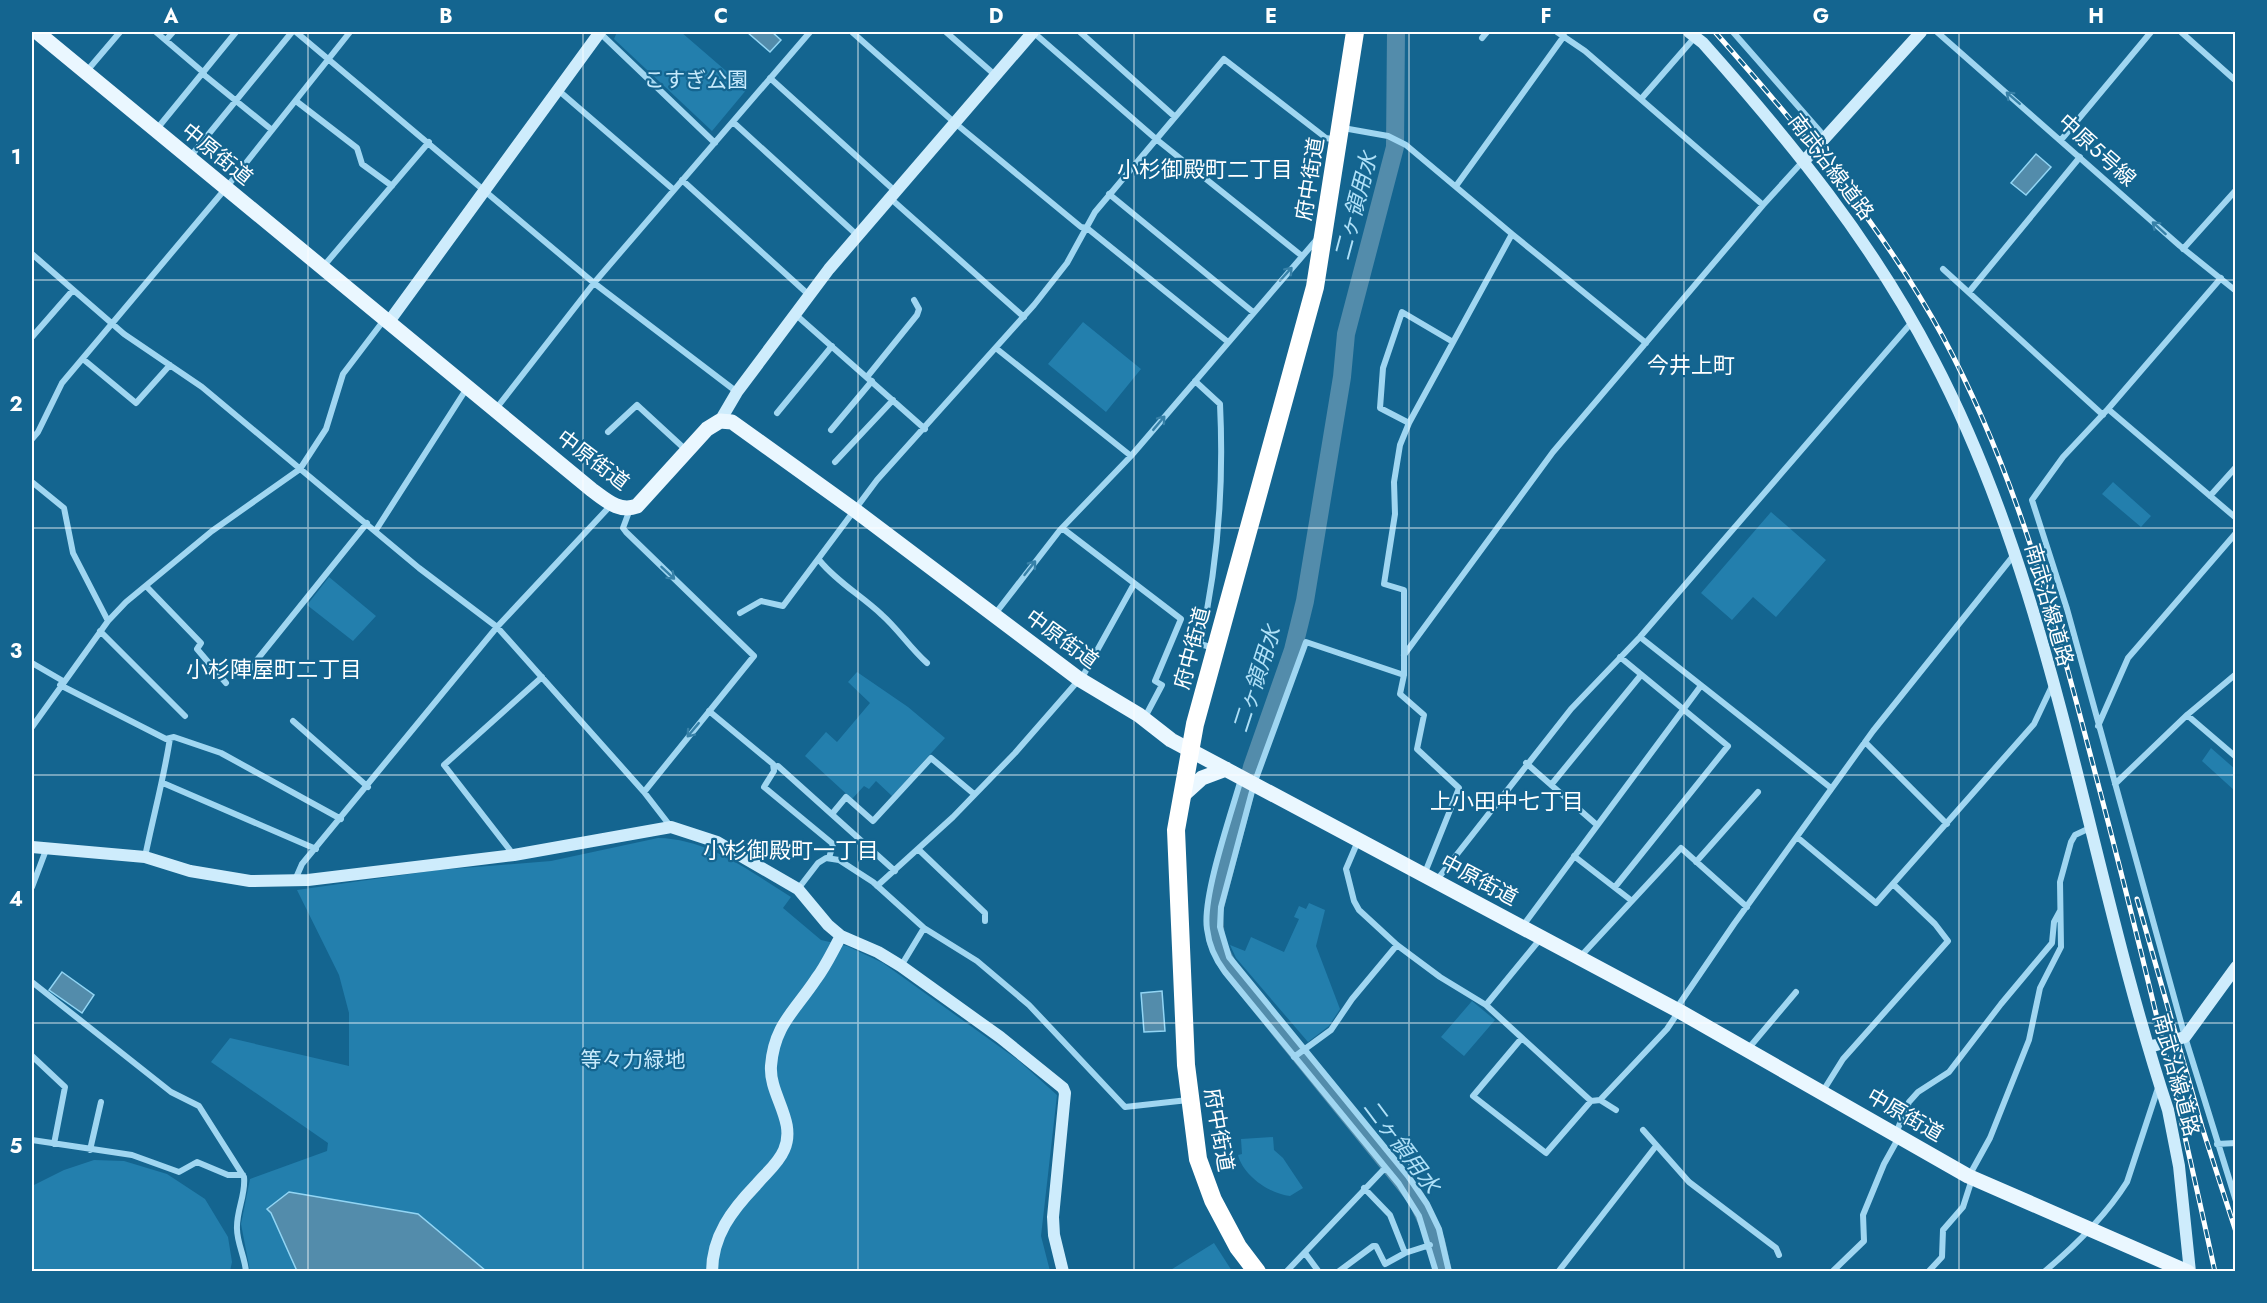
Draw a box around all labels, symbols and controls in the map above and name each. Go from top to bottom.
text: A [163,2,179,31]
text: B [439,2,453,31]
text: C [714,2,728,31]
text: D [989,2,1003,31]
text: E [1265,2,1277,31]
text: F [1540,2,1552,31]
text: G [1813,2,1829,31]
text: H [2088,2,2104,31]
park label: こすぎ公園 [644,65,748,95]
one-way arrow [2006,92,2022,106]
street label: 中原5号線 [2051,107,2143,193]
street label: 南武沿線道路 [1781,108,1881,226]
street label: 中原街道 [175,116,259,192]
street label: 府中街道 [1289,135,1331,223]
text: 1 [11,143,21,172]
water label: 二ヶ領用水 [1325,147,1385,263]
district label: 小杉御殿町二丁目 [1117,153,1293,185]
one-way arrow [2152,221,2167,235]
one-way arrow [1279,267,1293,282]
district label: 今井上町 [1647,349,1735,381]
text: 2 [9,390,23,419]
one-way arrow [1152,416,1166,431]
street label: 中原街道 [550,423,636,497]
street label: 南武沿線道路 [2017,540,2081,670]
one-way arrow [1023,561,1036,577]
one-way arrow [661,565,676,580]
street label: 中原街道 [1019,602,1105,676]
street label: 府中街道 [1167,604,1217,692]
water label: 二ヶ領用水 [1224,620,1289,736]
text: 3 [10,637,22,666]
district label: 小杉陣屋町二丁目 [186,653,362,685]
one-way arrow [686,722,700,737]
district label: 上小田中七丁目 [1430,785,1584,817]
district label: 小杉御殿町一丁目 [703,834,879,866]
street label: 中原街道 [1435,847,1523,913]
text: 4 [9,885,23,914]
street label: 南武沿線道路 [2145,1010,2207,1140]
park label: 等々力緑地 [581,1045,686,1075]
street label: 中原街道 [1861,1081,1949,1149]
street label: 府中街道 [1197,1086,1241,1174]
water label: 二ヶ領用水 [1356,1092,1449,1201]
text: 5 [10,1132,23,1161]

